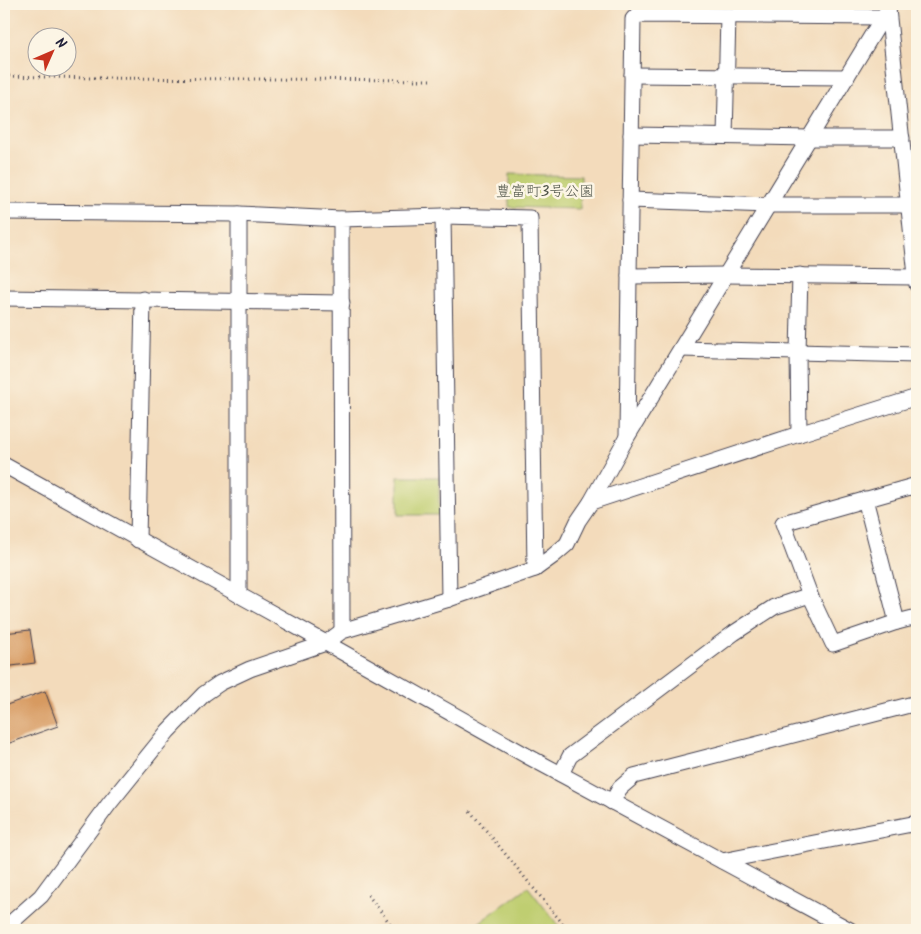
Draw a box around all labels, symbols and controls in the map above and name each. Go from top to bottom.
north arrow [28,28,78,78]
text: N [50,33,72,55]
park label: 豊富町3号公園 [496,180,594,204]

